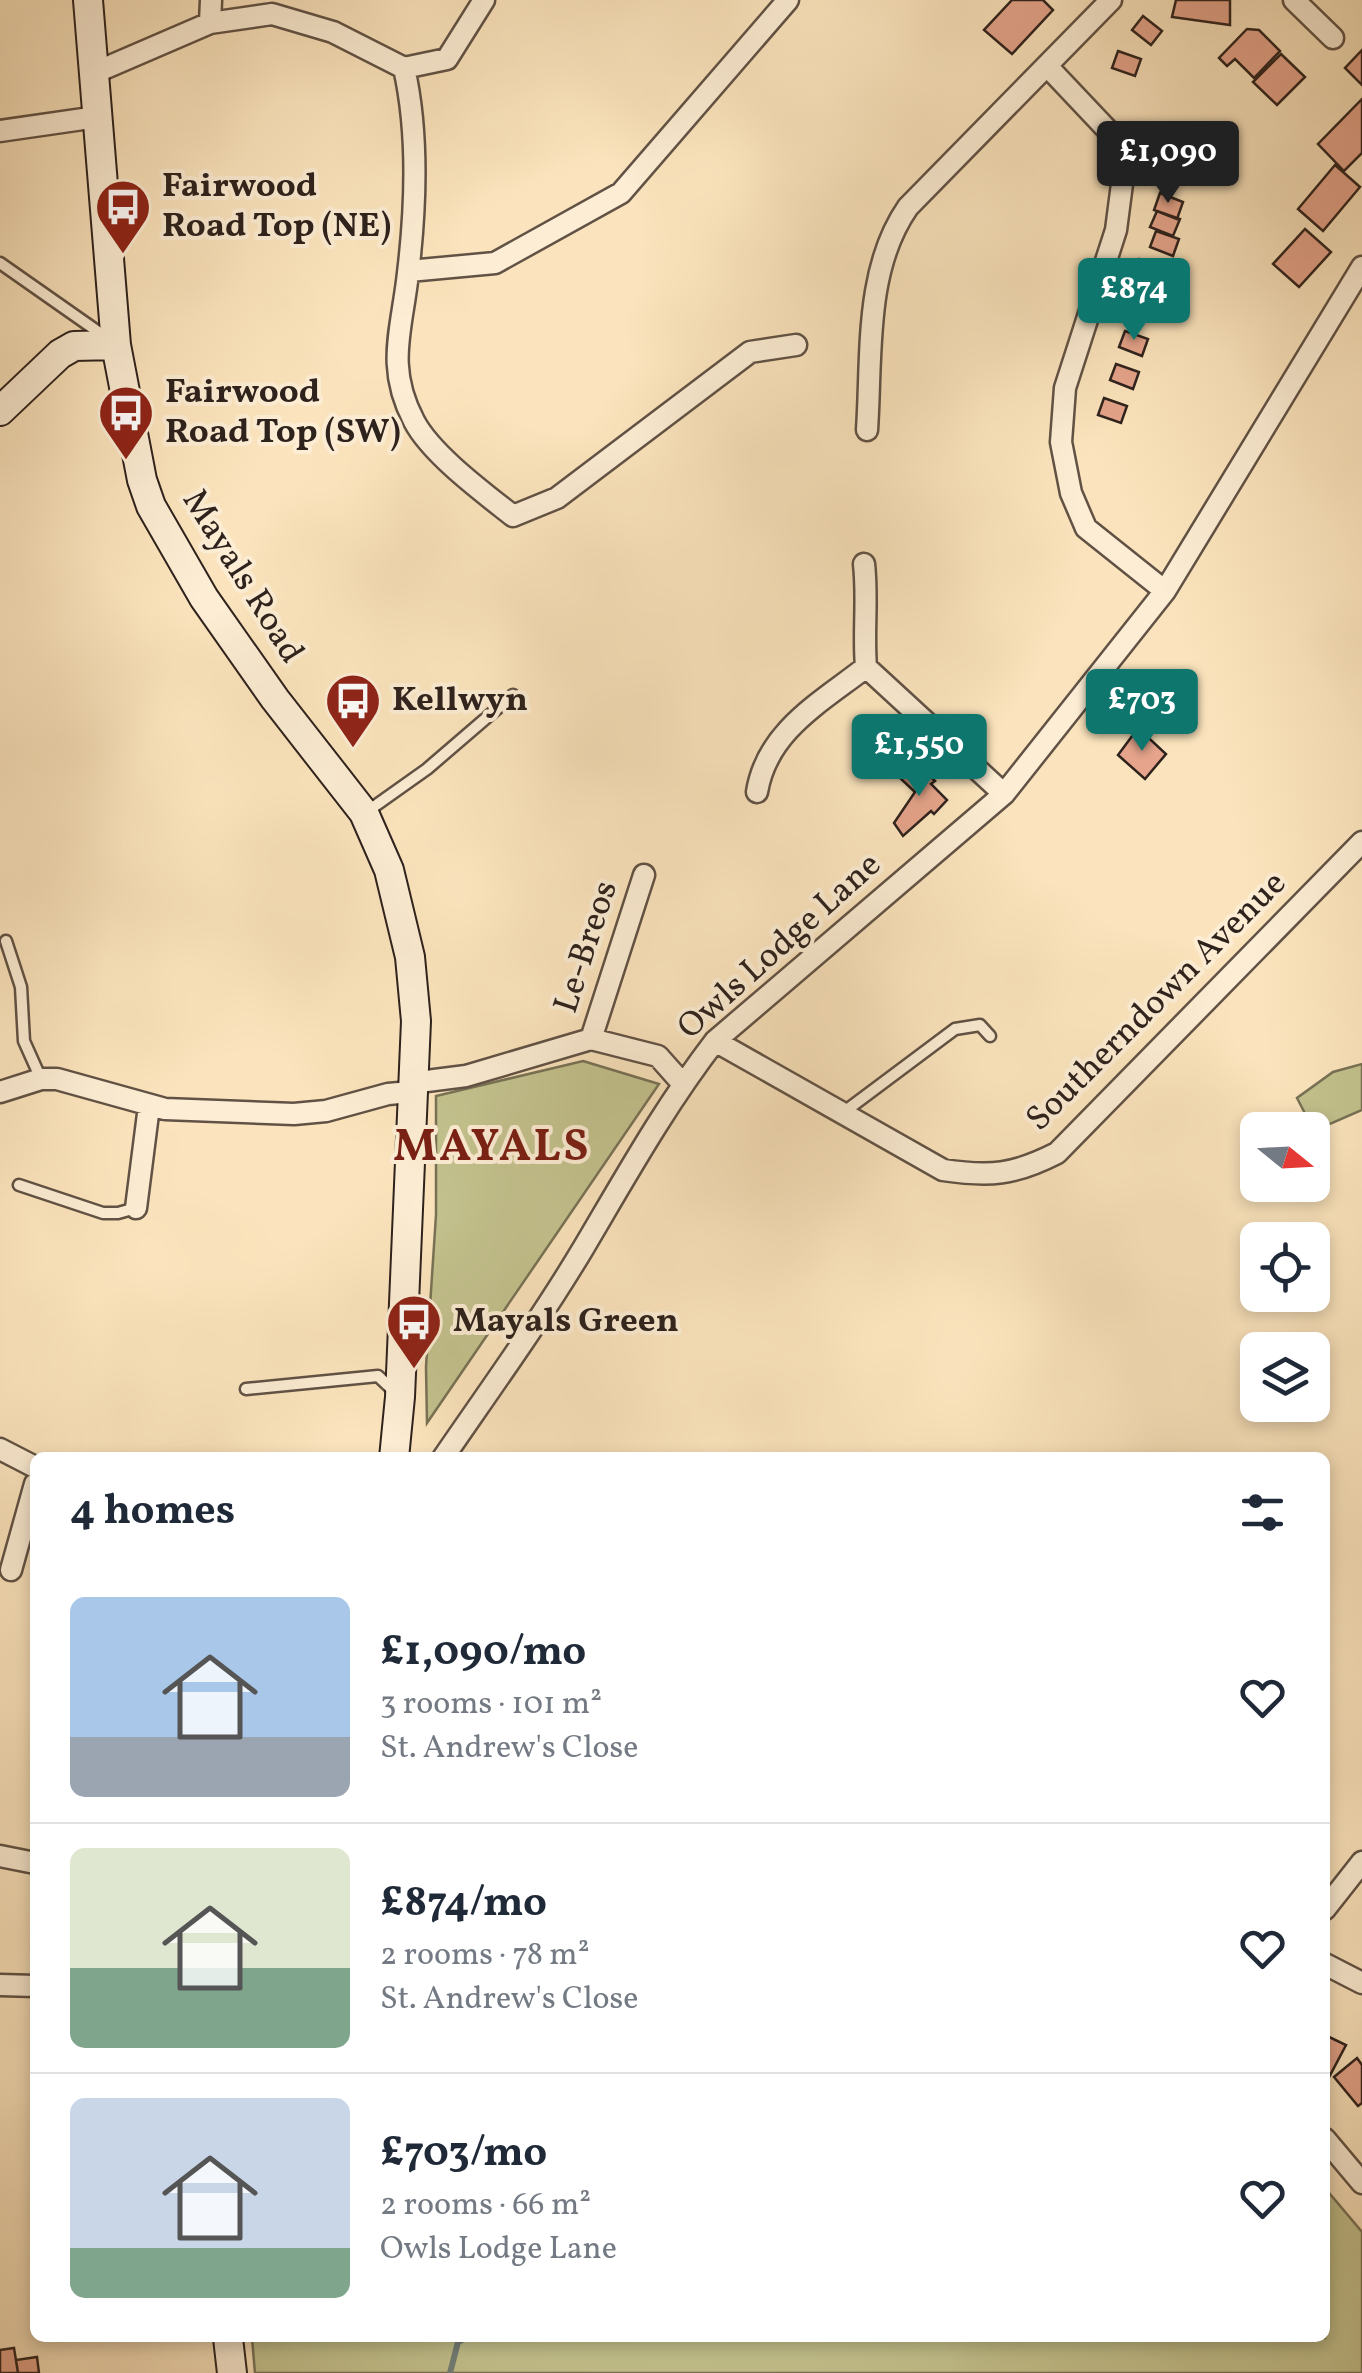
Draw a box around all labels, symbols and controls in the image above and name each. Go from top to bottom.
pin: £1,090 [1087,121,1249,206]
text: £1,090 [1119,131,1217,175]
place label: Fairwood Road Top (NE) [162,163,391,251]
bus stop icon: Fairwood Road Top (NE) [93,177,153,256]
pin: £874 [1075,258,1193,343]
text: £874 [1100,268,1168,312]
place label: Fairwood Road Top (SW) [165,369,401,457]
bus stop icon: Fairwood Road Top (SW) [96,383,156,462]
street label: Mayals Road [169,481,315,673]
pin: £703 [1083,669,1201,754]
bus stop icon: Kellwyn [323,671,383,750]
place label: Kellwyn [392,677,528,725]
text: £703 [1108,679,1176,723]
pin: £1,550 [838,714,1000,799]
text: £1,550 [874,724,964,768]
street label: Owls Lodge Lane [668,842,892,1052]
street label: Southerndown Avenue [1016,861,1298,1143]
street label: Le-Breos [543,875,631,1019]
north arrow [1240,1112,1330,1202]
map controls [1240,1112,1330,1422]
district label: MAYALS [393,1117,591,1180]
button: locate [1240,1222,1330,1312]
bus stop icon: Mayals Green [384,1292,444,1371]
place label: Mayals Green [453,1298,679,1346]
button: layers [1240,1332,1330,1422]
text: 4 homes [70,1483,235,1542]
icon: filters [1235,1485,1290,1540]
text: £1,090/mo [380,1624,586,1683]
icon: home [150,1637,270,1757]
icon: heart [1235,1670,1290,1725]
text: 3 rooms · 101 m² [380,1683,602,1727]
text: St. Andrew's Close [380,1727,638,1771]
text: £874/mo [380,1875,547,1934]
icon: home [150,1888,270,2008]
icon: heart [1235,1921,1290,1976]
text: 2 rooms · 78 m² [380,1934,590,1978]
text: St. Andrew's Close [380,1978,638,2022]
text: £703/mo [380,2125,547,2184]
icon: home [150,2138,270,2258]
icon: heart [1235,2171,1290,2226]
text: 2 rooms · 66 m² [380,2184,591,2228]
text: Owls Lodge Lane [380,2228,617,2272]

